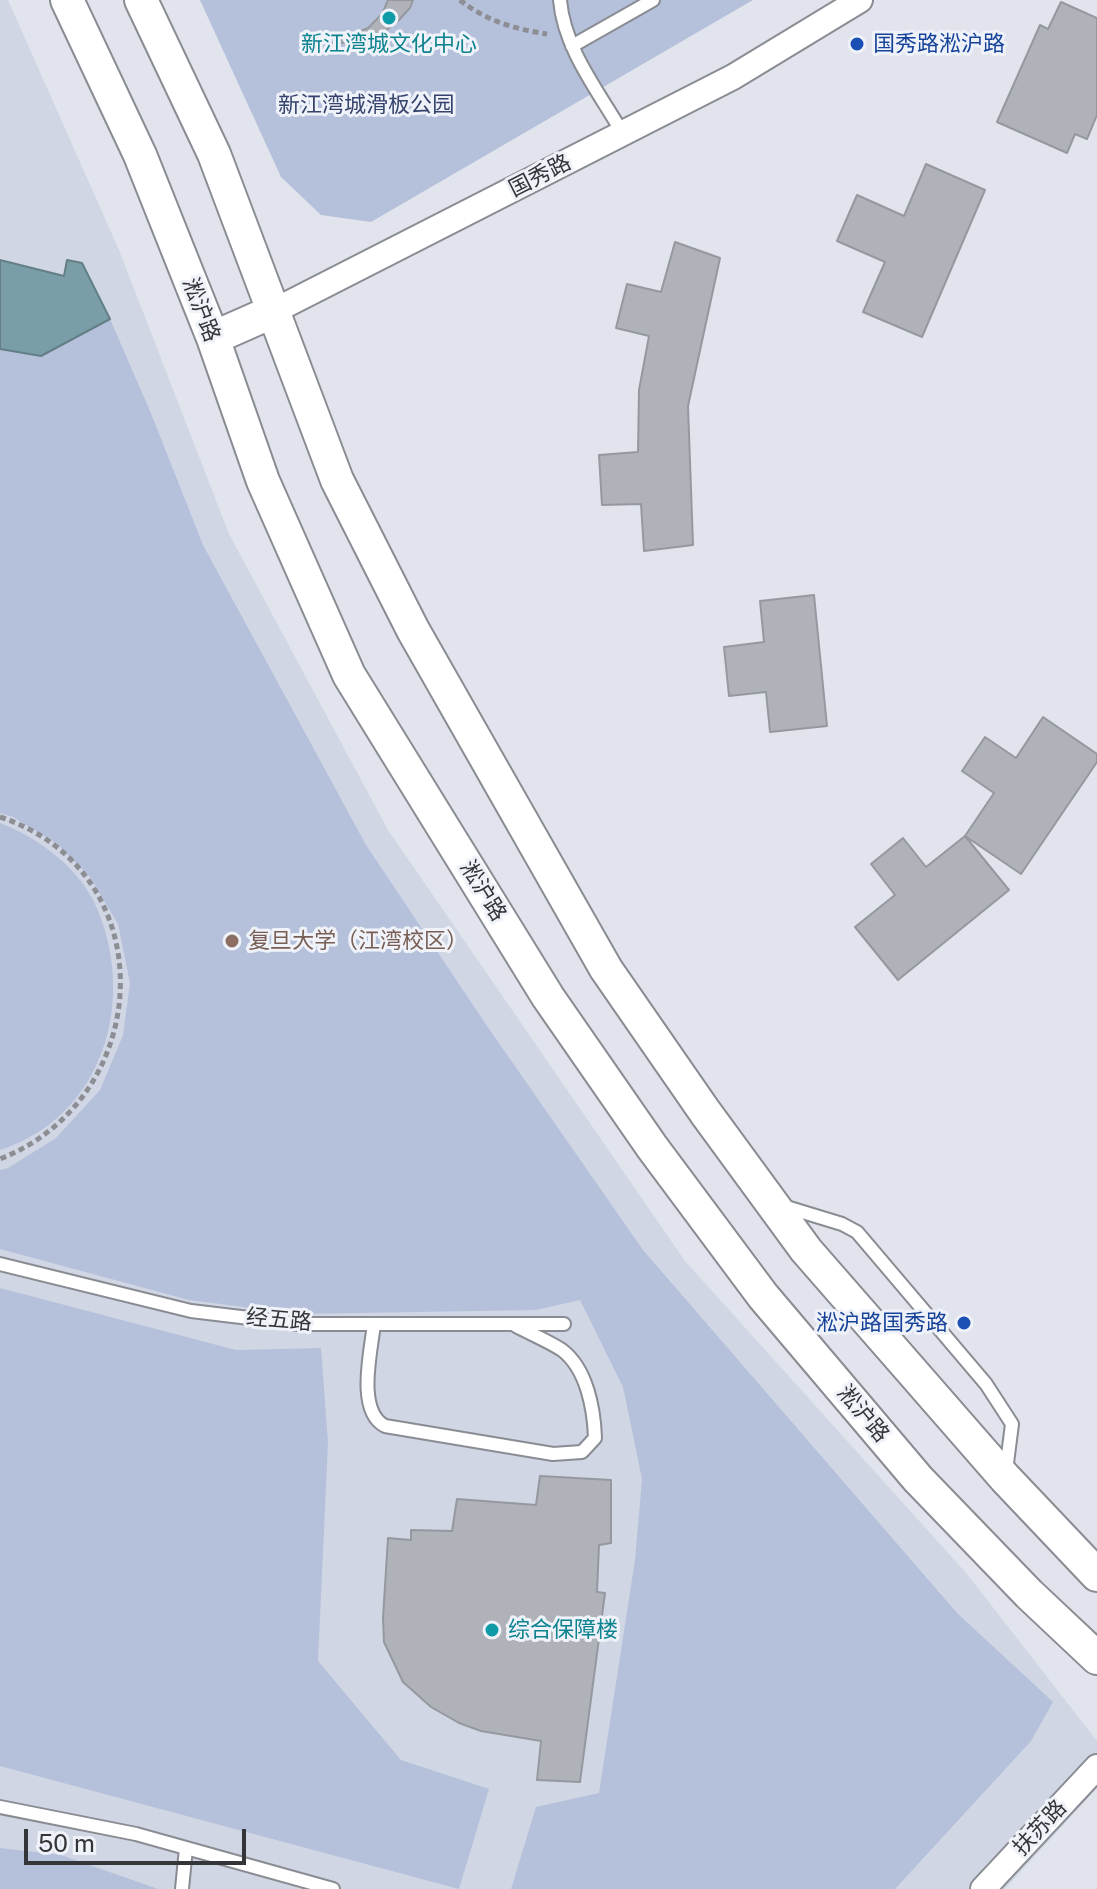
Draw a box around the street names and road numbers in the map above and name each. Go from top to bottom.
street label: 国秀路 [505,149,575,203]
street label: 淞沪路 [177,274,225,346]
street label: 淞沪路 [454,856,512,926]
street label: 经五路 [245,1304,313,1336]
street label: 淞沪路 [832,1380,894,1448]
street label: 扶苏路 [1008,1795,1072,1861]

